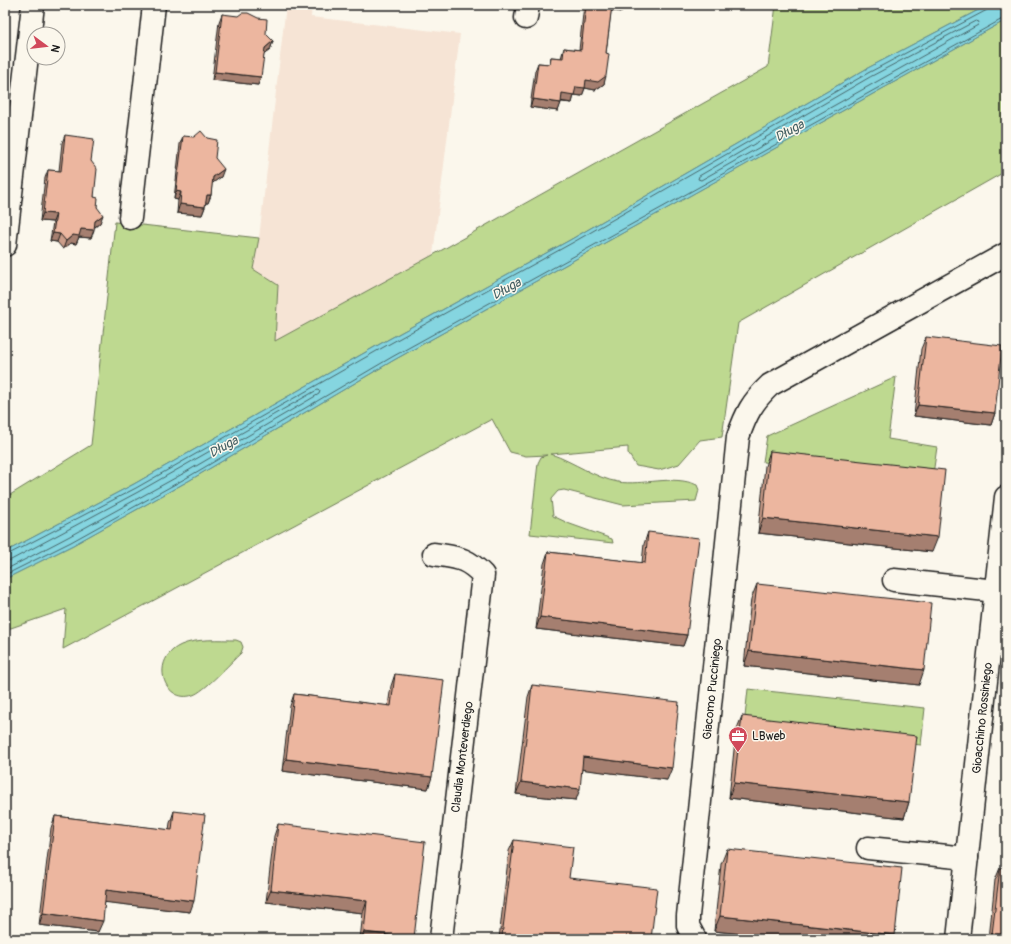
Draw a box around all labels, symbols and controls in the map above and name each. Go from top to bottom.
north arrow [26,26,66,66]
text: N [48,43,62,54]
water label: Długa [772,116,808,145]
water label: Długa [489,274,525,303]
water label: Długa [206,432,242,461]
street label: Giacomo Pucciniego [700,637,725,740]
street label: Gioacchino Rossiniego [969,661,996,774]
street label: Claudia Monteverdiego [448,700,477,814]
office icon: LBweb [727,725,749,753]
place label: LBweb [752,729,786,744]

